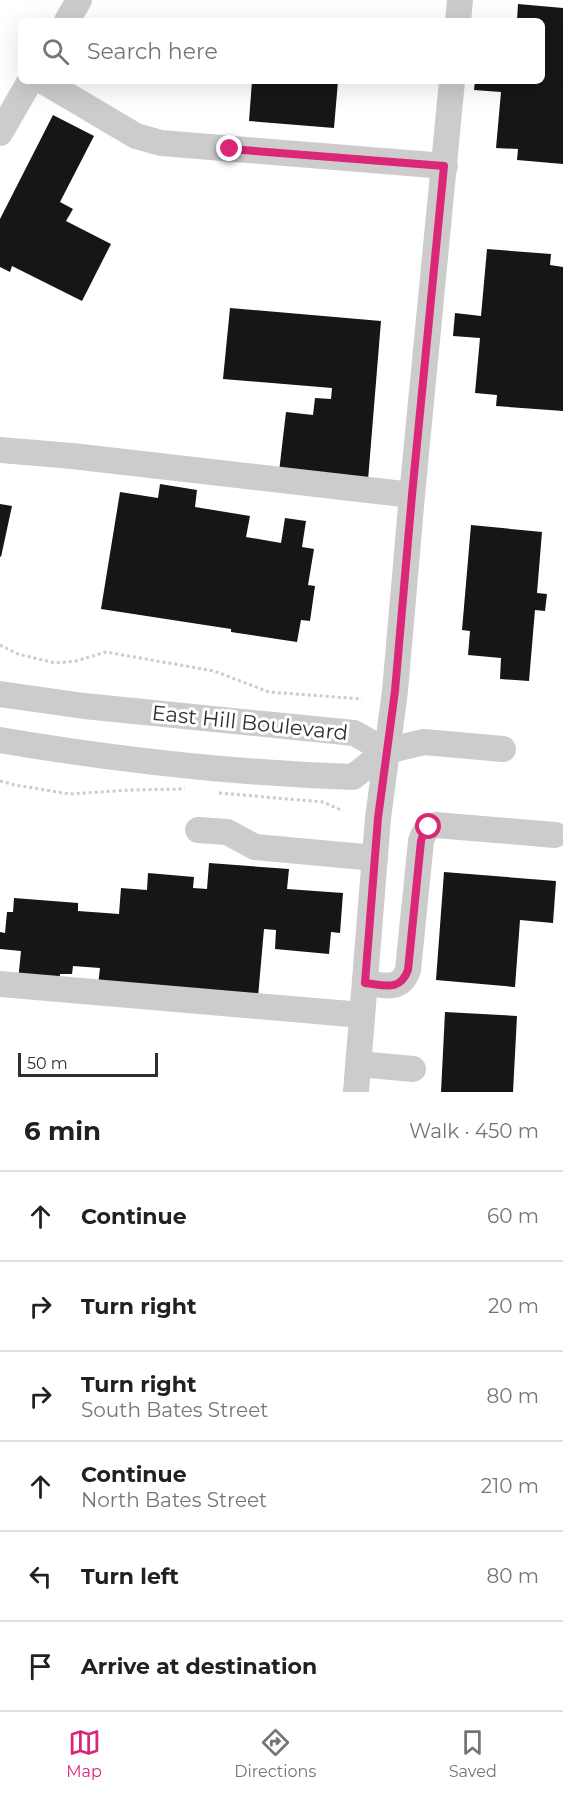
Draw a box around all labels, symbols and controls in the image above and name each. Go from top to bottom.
search box [18,18,545,84]
icon: search [39,35,72,68]
text: Search here [87,38,218,65]
route end [216,135,242,161]
street label: East Hill Boulevard [151,700,349,745]
route start [415,813,441,839]
scale bar [18,1050,158,1078]
text: 50 m [27,1054,68,1073]
text: 6 min [24,1115,101,1147]
text: Walk · 450 m [409,1119,539,1143]
icon: ahead [24,1200,57,1233]
text: Continue [81,1203,187,1230]
text: 60 m [487,1204,539,1228]
icon: right [24,1290,57,1323]
text: Turn right [81,1293,196,1320]
text: 20 m [488,1294,539,1318]
text: Turn right [81,1371,196,1398]
icon: right [24,1380,57,1413]
text: 80 m [487,1384,539,1408]
text: South Bates Street [81,1398,268,1422]
text: Continue [81,1461,187,1488]
icon: ahead [24,1470,57,1503]
text: 210 m [481,1474,539,1498]
text: North Bates Street [81,1488,267,1512]
icon: left [24,1560,57,1593]
text: Turn left [81,1563,179,1590]
text: 80 m [487,1564,539,1588]
icon: arrive [24,1650,57,1683]
text: Arrive at destination [81,1653,317,1680]
tab: Map [66,1726,102,1781]
tab: Directions [234,1726,316,1781]
tab: Saved [449,1726,497,1781]

